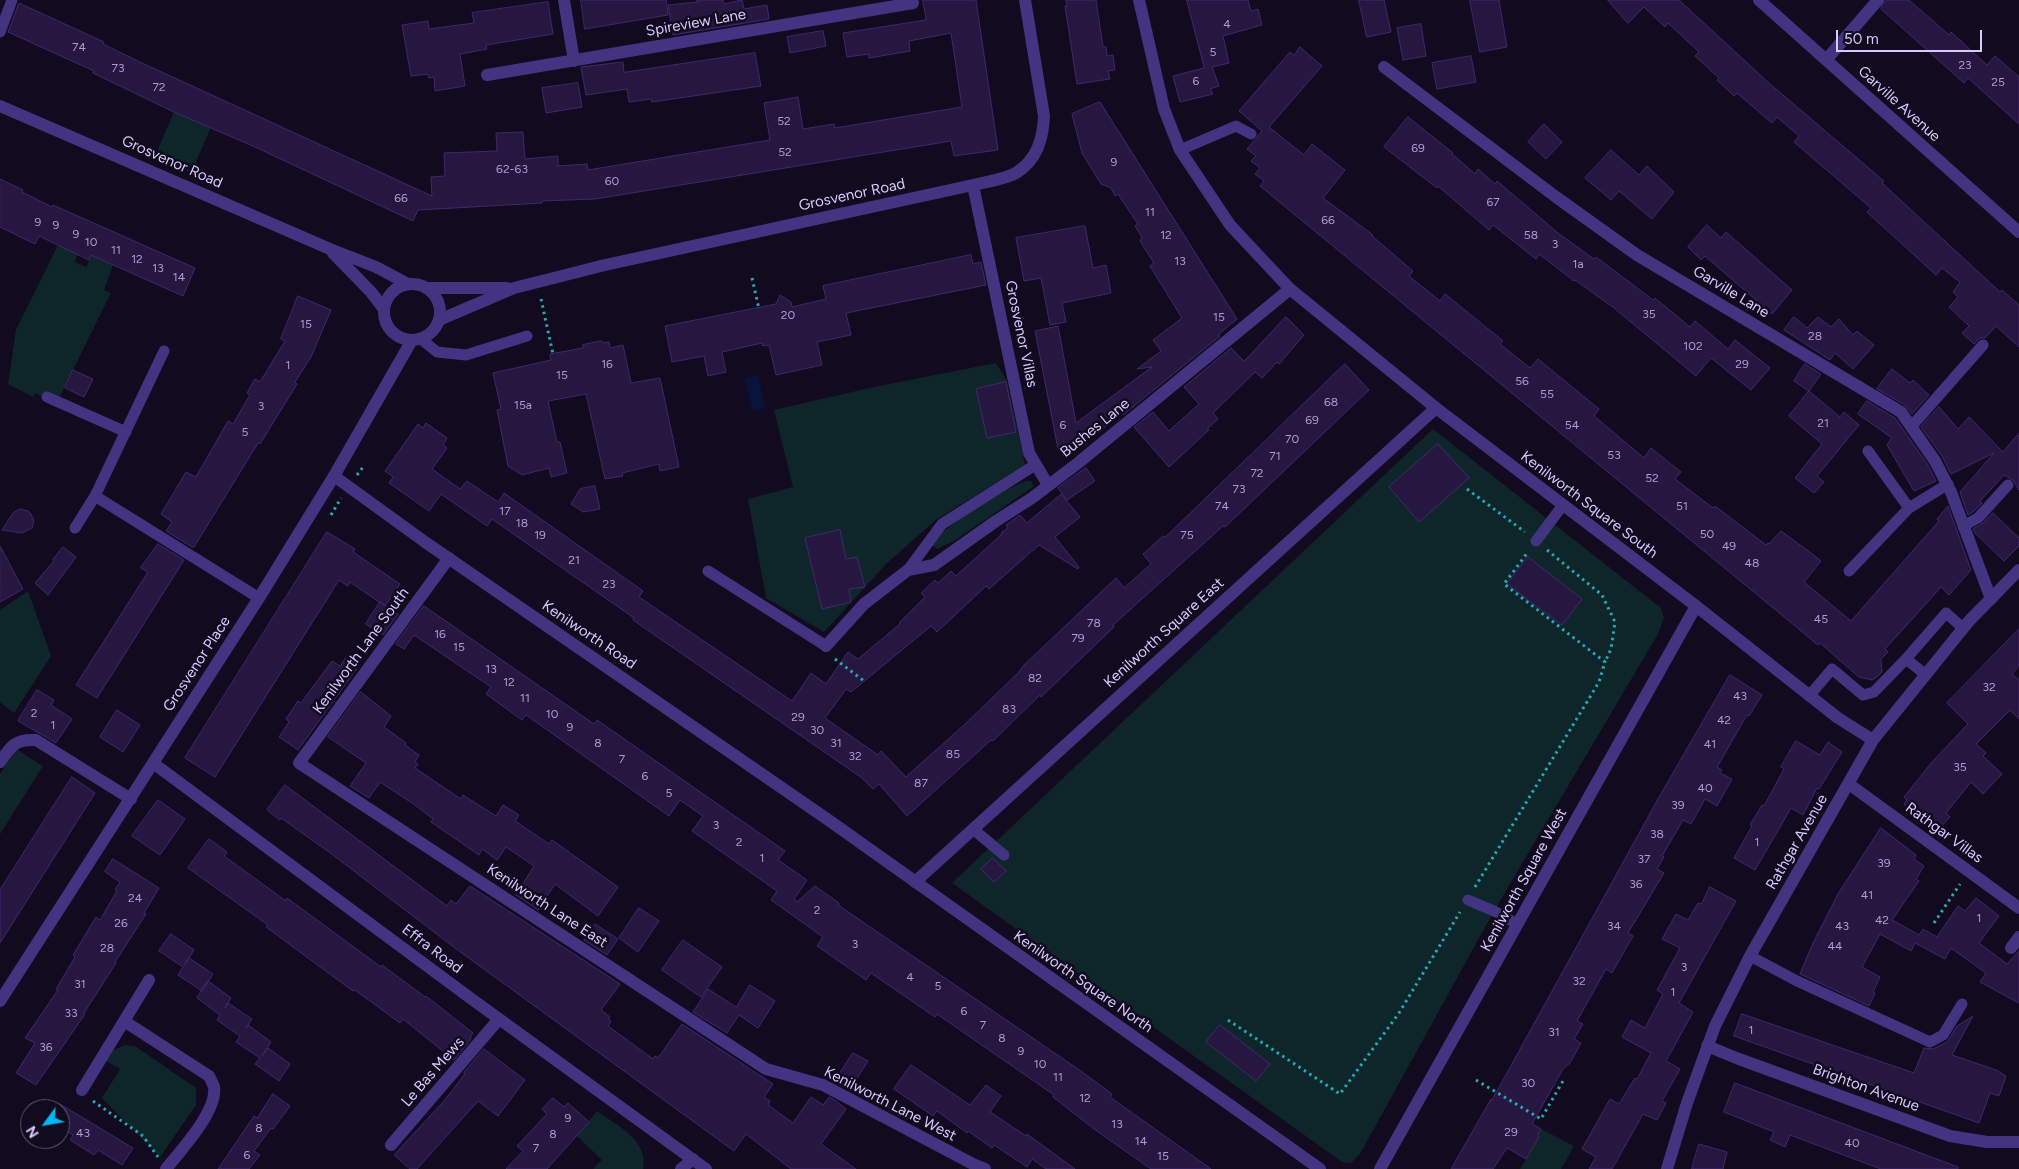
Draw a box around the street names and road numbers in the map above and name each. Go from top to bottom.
street label: Spireview Lane [645,5,747,41]
street label: Garville Avenue [1854,62,1944,146]
street label: Grosvenor Road [119,132,225,192]
street label: Grosvenor Road [797,175,907,215]
street label: Garville Lane [1690,262,1772,322]
street label: Grosvenor Villas [1001,279,1041,389]
street label: Bushes Lane [1057,395,1133,461]
street label: Kenilworth Square South [1517,448,1661,562]
street label: Kenilworth Square East [1100,574,1228,692]
street label: Kenilworth Lane South [309,584,413,718]
street label: Kenilworth Road [538,597,640,673]
street label: Grosvenor Place [160,613,234,715]
street label: Rathgar Avenue [1762,791,1832,893]
street label: Rathgar Villas [1902,799,1986,867]
street label: Kenilworth Square West [1477,805,1571,955]
street label: Kenilworth Lane East [483,860,611,952]
street label: Effra Road [398,920,466,978]
street label: Kenilworth Square North [1010,927,1156,1037]
street label: Le Bas Mews [398,1033,468,1111]
street label: Brighton Avenue [1810,1060,1922,1116]
street label: Kenilworth Lane West [821,1063,959,1145]

